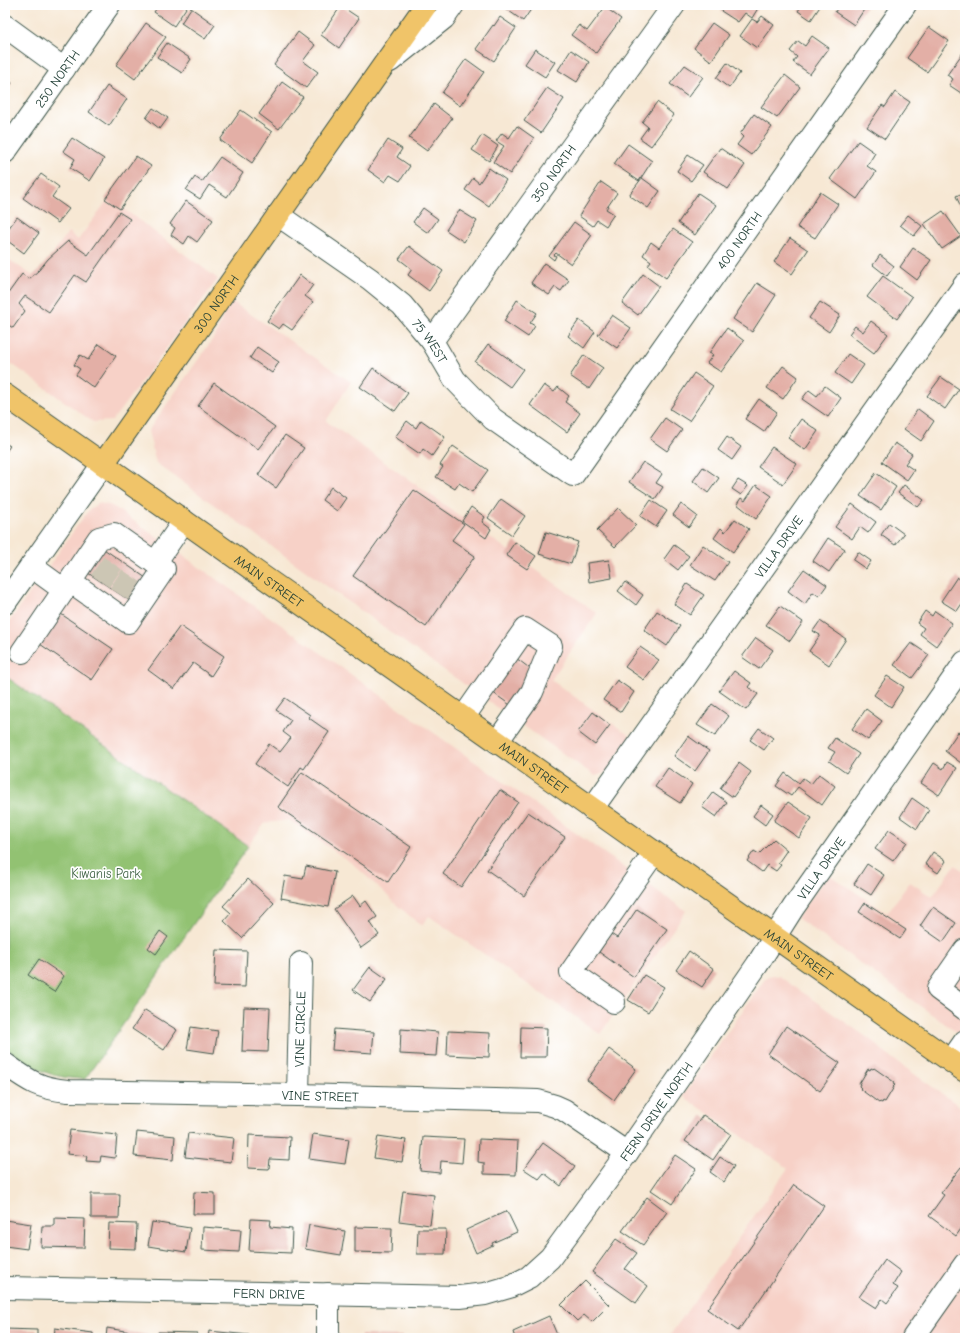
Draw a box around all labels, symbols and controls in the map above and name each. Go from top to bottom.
street label: 250 NORTH [32,47,82,110]
street label: 350 NORTH [527,142,579,205]
street label: 400 NORTH [713,208,764,272]
street label: 300 NORTH [190,272,241,336]
street label: 75 WEST [409,316,451,366]
street label: VILLA DRIVE [751,512,806,581]
street label: MAIN STREET [232,552,307,610]
street label: MAIN STREET [497,738,571,797]
street label: VILLA DRIVE [794,834,848,902]
park label: Kiwanis Park [71,866,141,881]
street label: MAIN STREET [762,925,836,984]
street label: VINE CIRCLE [291,991,308,1067]
street label: FERN DRIVE NORTH [616,1059,695,1164]
street label: VINE STREET [282,1087,359,1104]
street label: FERN DRIVE [233,1285,305,1301]

